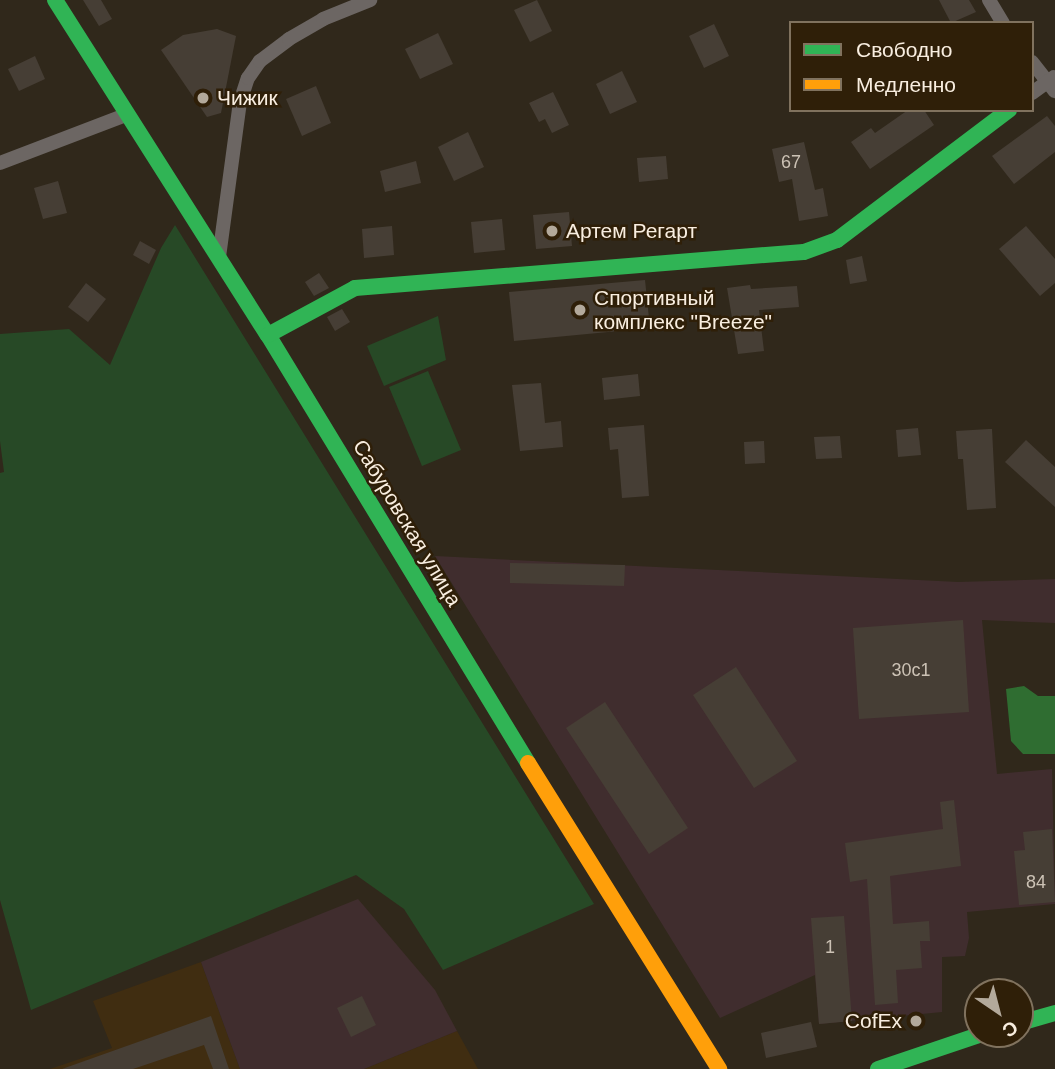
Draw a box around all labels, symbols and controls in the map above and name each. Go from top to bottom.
legend [789,21,1034,112]
text: Свободно [856,38,953,61]
text: Медленно [856,73,956,96]
place label: Чижик [217,85,278,111]
marker: Чижик [195,90,211,106]
house number: 67 [781,151,801,173]
place label: Артем Регарт [566,218,697,244]
marker: Артем Регарт [544,223,560,239]
place label: Спортивный комплекс "Breeze" [594,285,772,335]
marker: Спортивный комплекс "Breeze" [572,302,588,318]
street label: Сабуровская улица [347,435,467,611]
house number: 30с1 [891,659,931,681]
house number: 84 [1026,871,1046,893]
house number: 1 [825,936,835,958]
north arrow [964,978,1034,1048]
place label: CofEx [845,1008,902,1034]
marker: CofEx [908,1013,924,1029]
text: С [999,1016,1022,1042]

